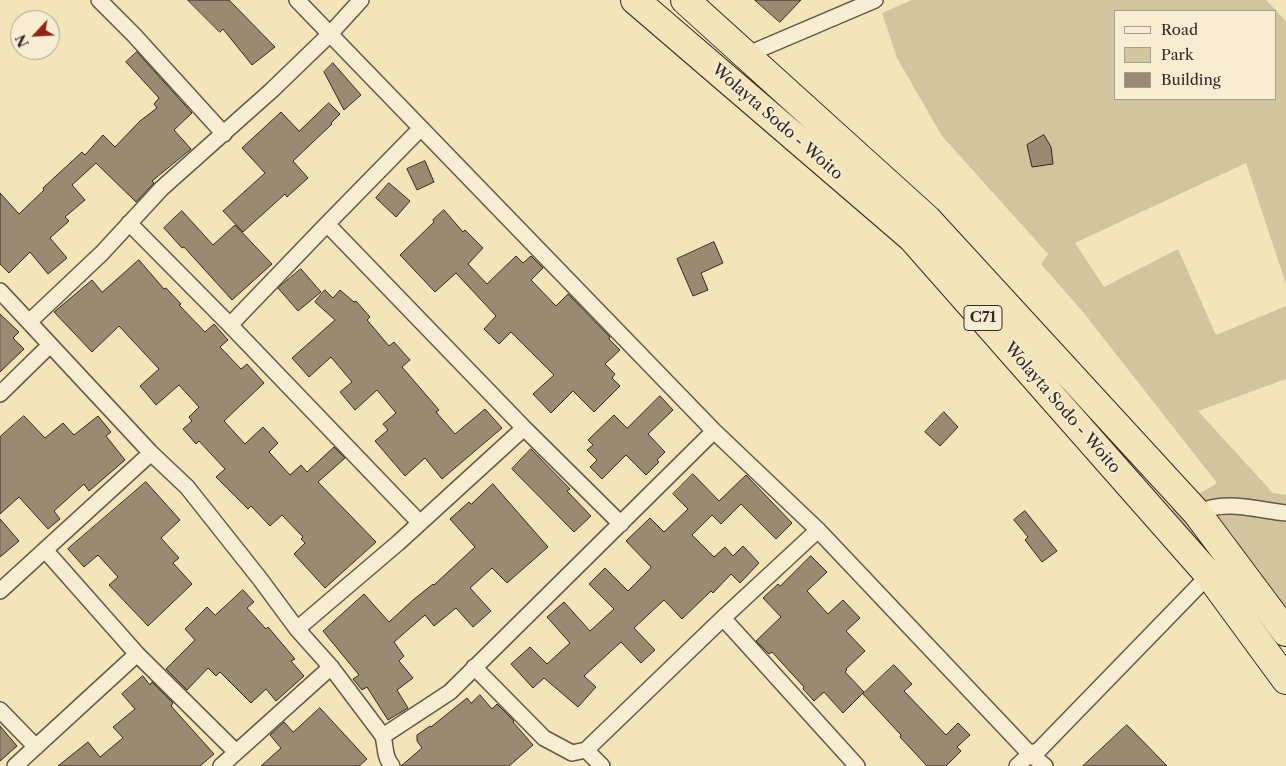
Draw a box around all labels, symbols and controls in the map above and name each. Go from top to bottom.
north arrow [10,10,60,60]
legend [1114,10,1276,100]
text: Road [1161,20,1198,39]
text: N [12,32,33,50]
text: Park [1161,45,1194,64]
street label: Wolayta Sodo - Woito [708,60,846,184]
text: Building [1161,70,1221,89]
road number: C71 [964,306,1002,330]
street label: Wolayta Sodo - Woito [1000,339,1124,477]

